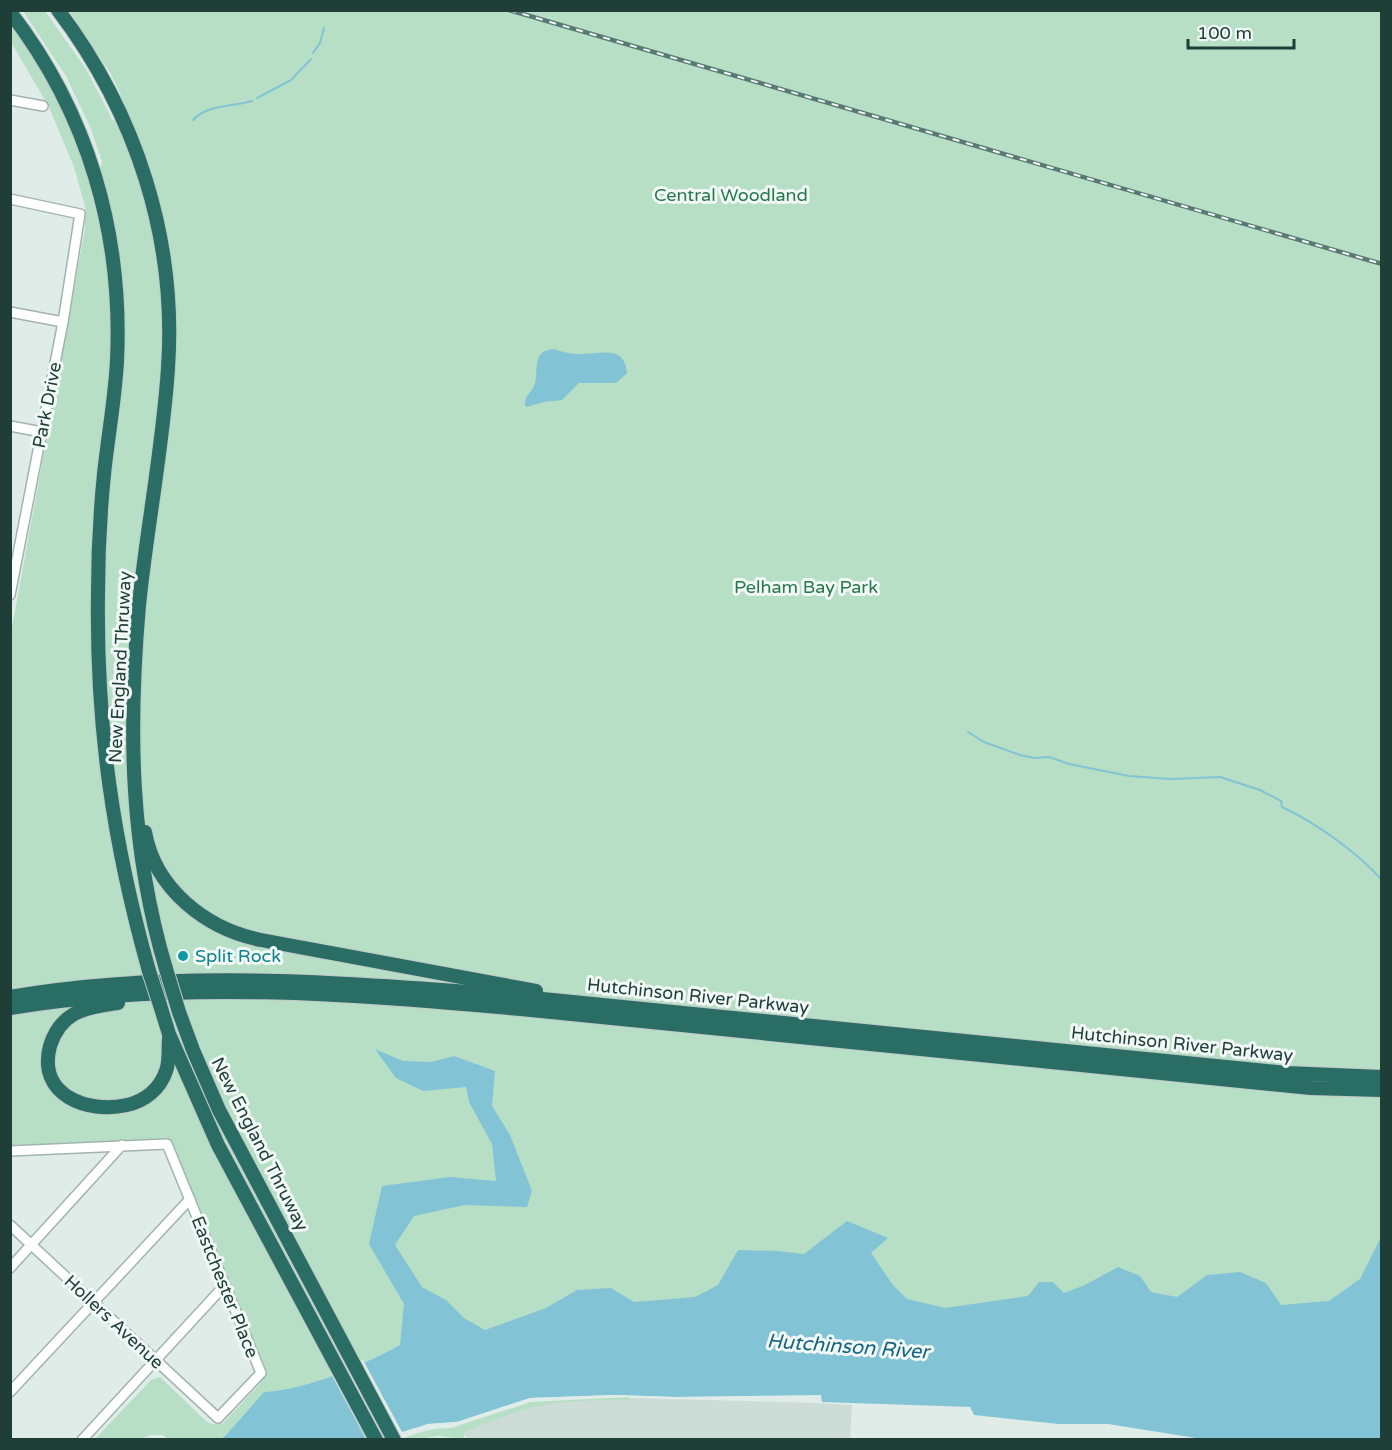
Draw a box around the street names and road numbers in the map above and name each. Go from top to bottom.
street label: Park Drive [28,360,66,450]
street label: New England Thruway [104,570,136,763]
street label: Hutchinson River Parkway [586,973,810,1019]
street label: Hutchinson River Parkway [1070,1021,1294,1067]
street label: New England Thruway [207,1053,314,1235]
street label: Eastchester Place [187,1213,263,1361]
street label: Hollers Avenue [60,1270,168,1374]

